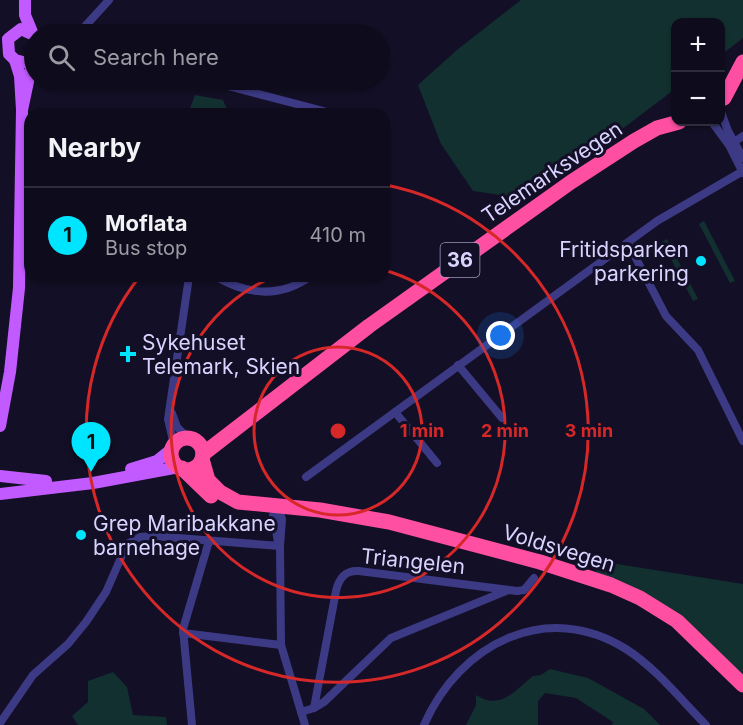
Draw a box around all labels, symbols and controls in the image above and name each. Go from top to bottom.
map controls [671,18,725,126]
button: + [671,18,725,72]
search box [24,24,390,90]
icon: search [45,41,78,74]
text: Search here [93,44,219,70]
button: − [671,72,725,126]
street label: Telemarksvegen [477,116,627,228]
text: Nearby [48,132,141,163]
text: Moflata [105,210,187,236]
text: 1 [63,223,72,247]
text: 410 m [310,223,366,247]
text: Bus stop [105,236,187,260]
place label: Fritidsparken parkering [559,237,689,286]
road number: 36 [440,243,480,277]
marker: Fritidsparken parkering [694,254,708,268]
your location [486,321,515,350]
place label: Sykehuset Telemark, Skien [142,330,300,379]
marker: Sykehuset Telemark, Skien [119,345,137,363]
text: 1 min [400,420,444,441]
text: 2 min [481,420,529,441]
text: 3 min [565,420,613,441]
centre of rings [328,421,348,441]
pin: 1 [72,422,110,472]
place label: Grep Maribakkane barnehage [93,511,276,560]
street label: Voldsvegen [500,519,618,577]
marker: Grep Maribakkane barnehage [74,528,88,542]
street label: Triangelen [360,543,466,579]

